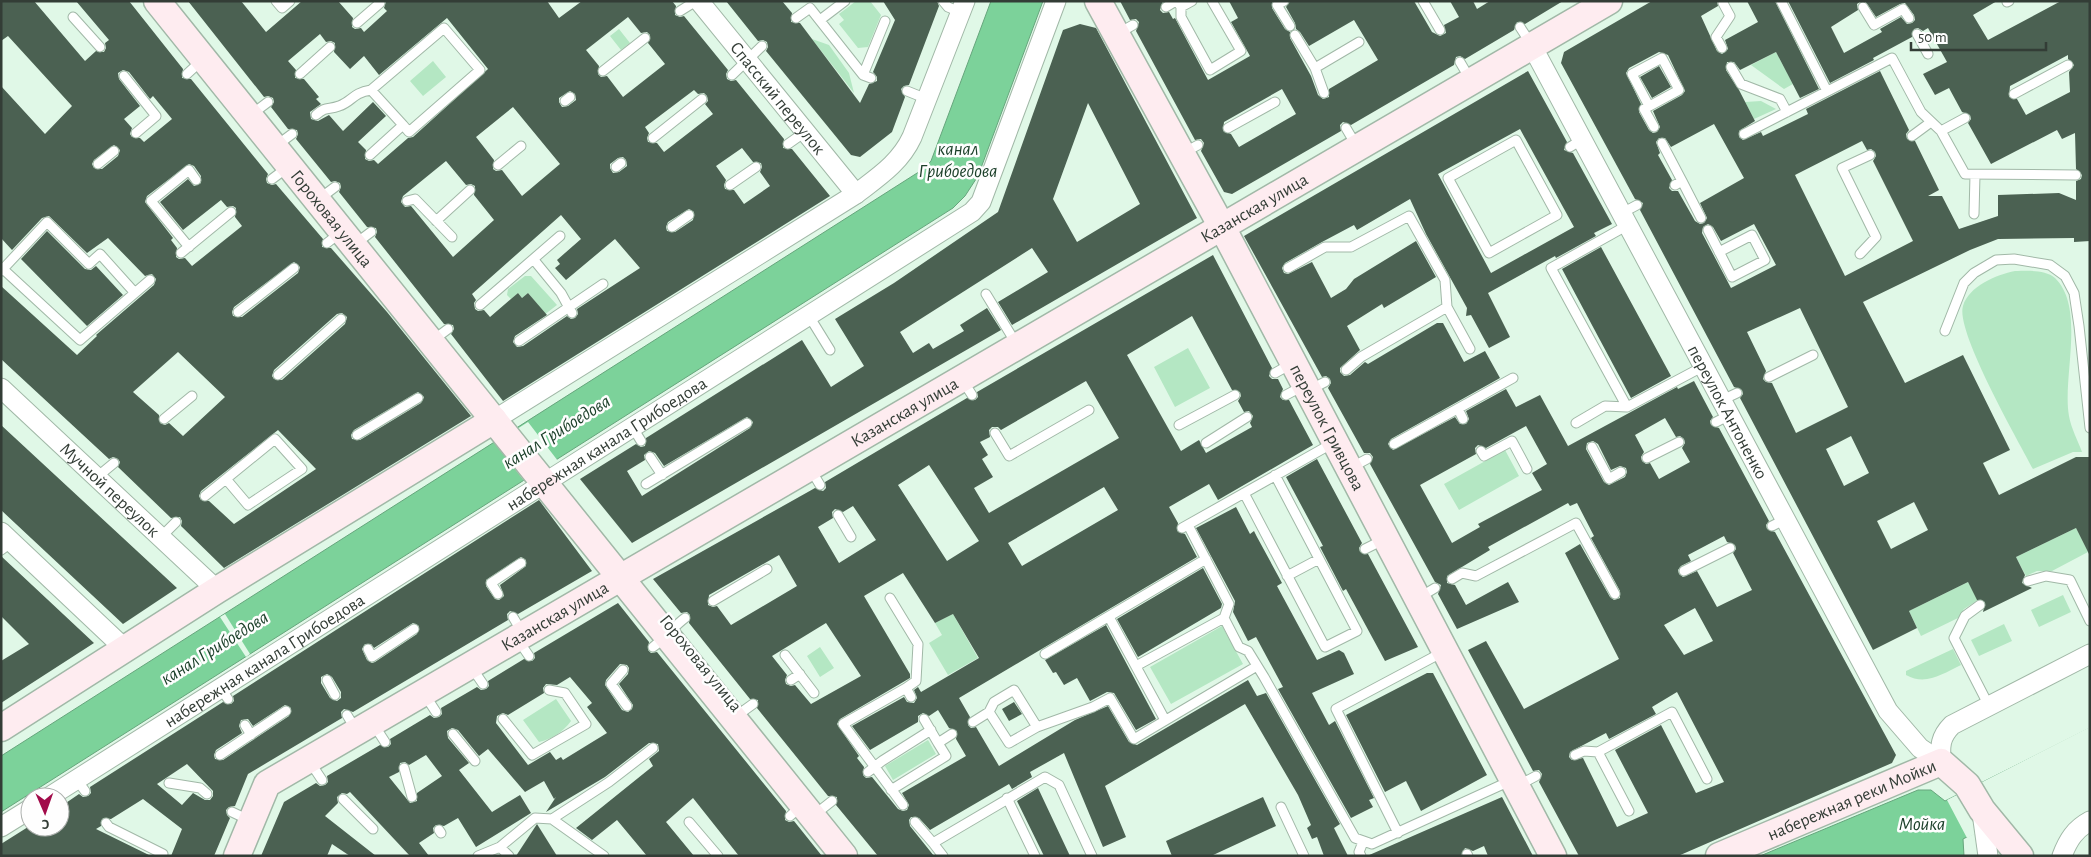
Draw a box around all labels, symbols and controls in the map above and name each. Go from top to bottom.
scale bar [1911,20,2046,52]
text: 50 m [1918,30,1947,45]
street label: Спасский переулок [726,39,829,159]
water label: канал Грибоедова [919,140,997,181]
street label: Гороховая улица [287,167,375,271]
street label: Казанская улица [1198,171,1311,247]
street label: переулок Антоненко [1684,342,1770,482]
street label: переулок Гривцова [1286,361,1367,494]
street label: набережная канала Грибоедова [504,375,710,515]
street label: Казанская улица [848,375,962,451]
water label: канал Грибоедова [500,392,614,473]
street label: Мучной переулок [56,440,163,541]
street label: Казанская улица [498,579,612,655]
street label: набережная канала Грибоедова [162,591,368,731]
water label: канал Грибоедова [158,608,272,689]
street label: Гороховая улица [656,612,745,716]
street label: набережная реки Мойки [1765,757,1939,844]
north arrow [20,787,70,837]
water label: Мойка [1899,815,1945,834]
text: С [41,817,50,831]

